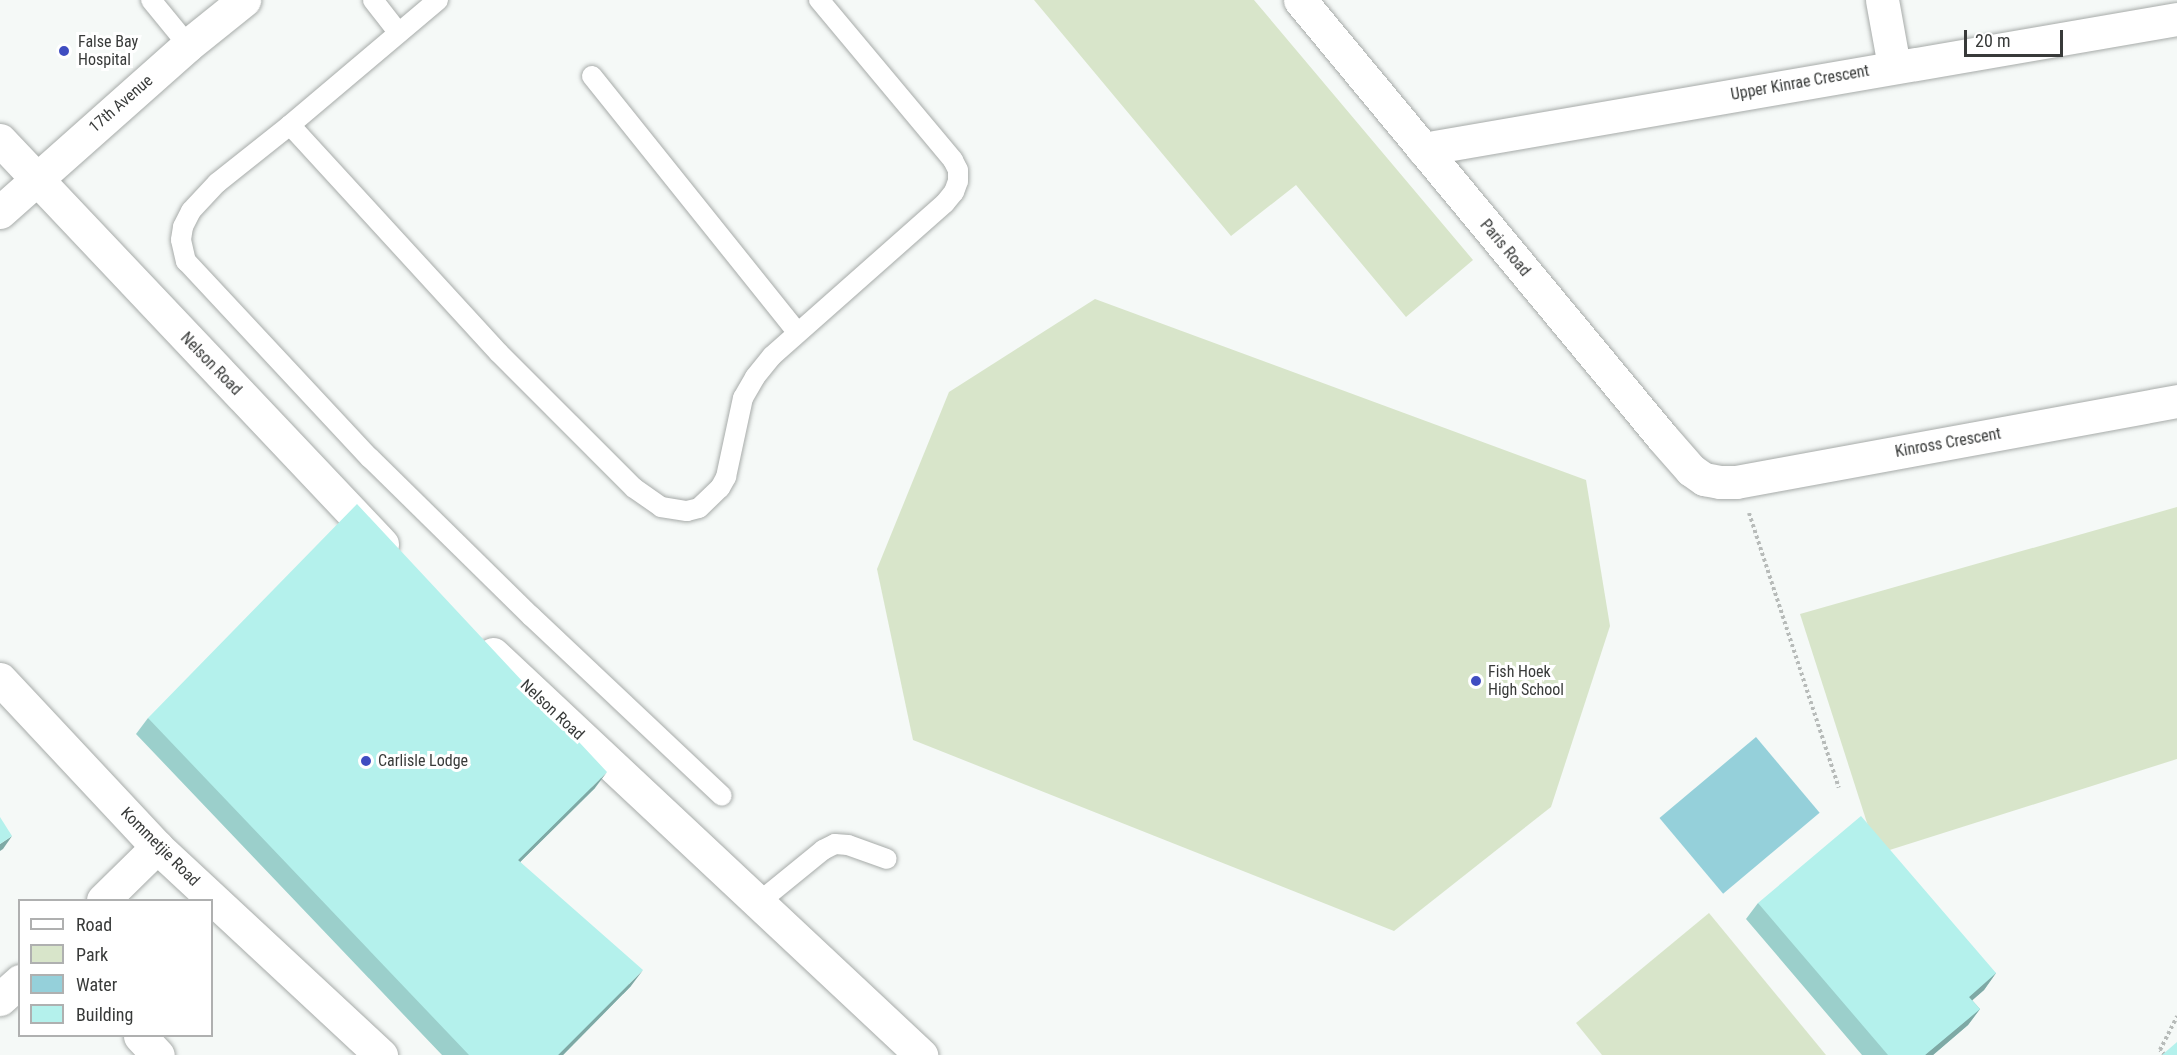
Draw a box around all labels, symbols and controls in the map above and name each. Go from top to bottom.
scale bar [1967,18,2066,56]
text: 20 m [1975,30,2010,51]
place label: False Bay Hospital [78,32,138,70]
marker: False Bay Hospital [55,42,73,60]
street label: Upper Kinrae Crescent [1729,61,1871,105]
street label: 17th Avenue [85,71,157,137]
street label: Paris Road [1476,216,1534,280]
street label: Nelson Road [176,329,246,399]
street label: Kinross Crescent [1894,424,2002,462]
place label: Fish Hoek High School [1488,662,1564,700]
marker: Fish Hoek High School [1469,674,1483,688]
street label: Nelson Road [516,676,588,744]
place label: Carlisle Lodge [378,751,468,771]
marker: Carlisle Lodge [359,754,373,768]
street label: Kommetjie Road [117,804,203,890]
legend [18,899,213,1037]
text: Road [76,914,112,935]
text: Park [76,944,108,965]
text: Water [76,974,117,995]
text: Building [76,1004,133,1025]

